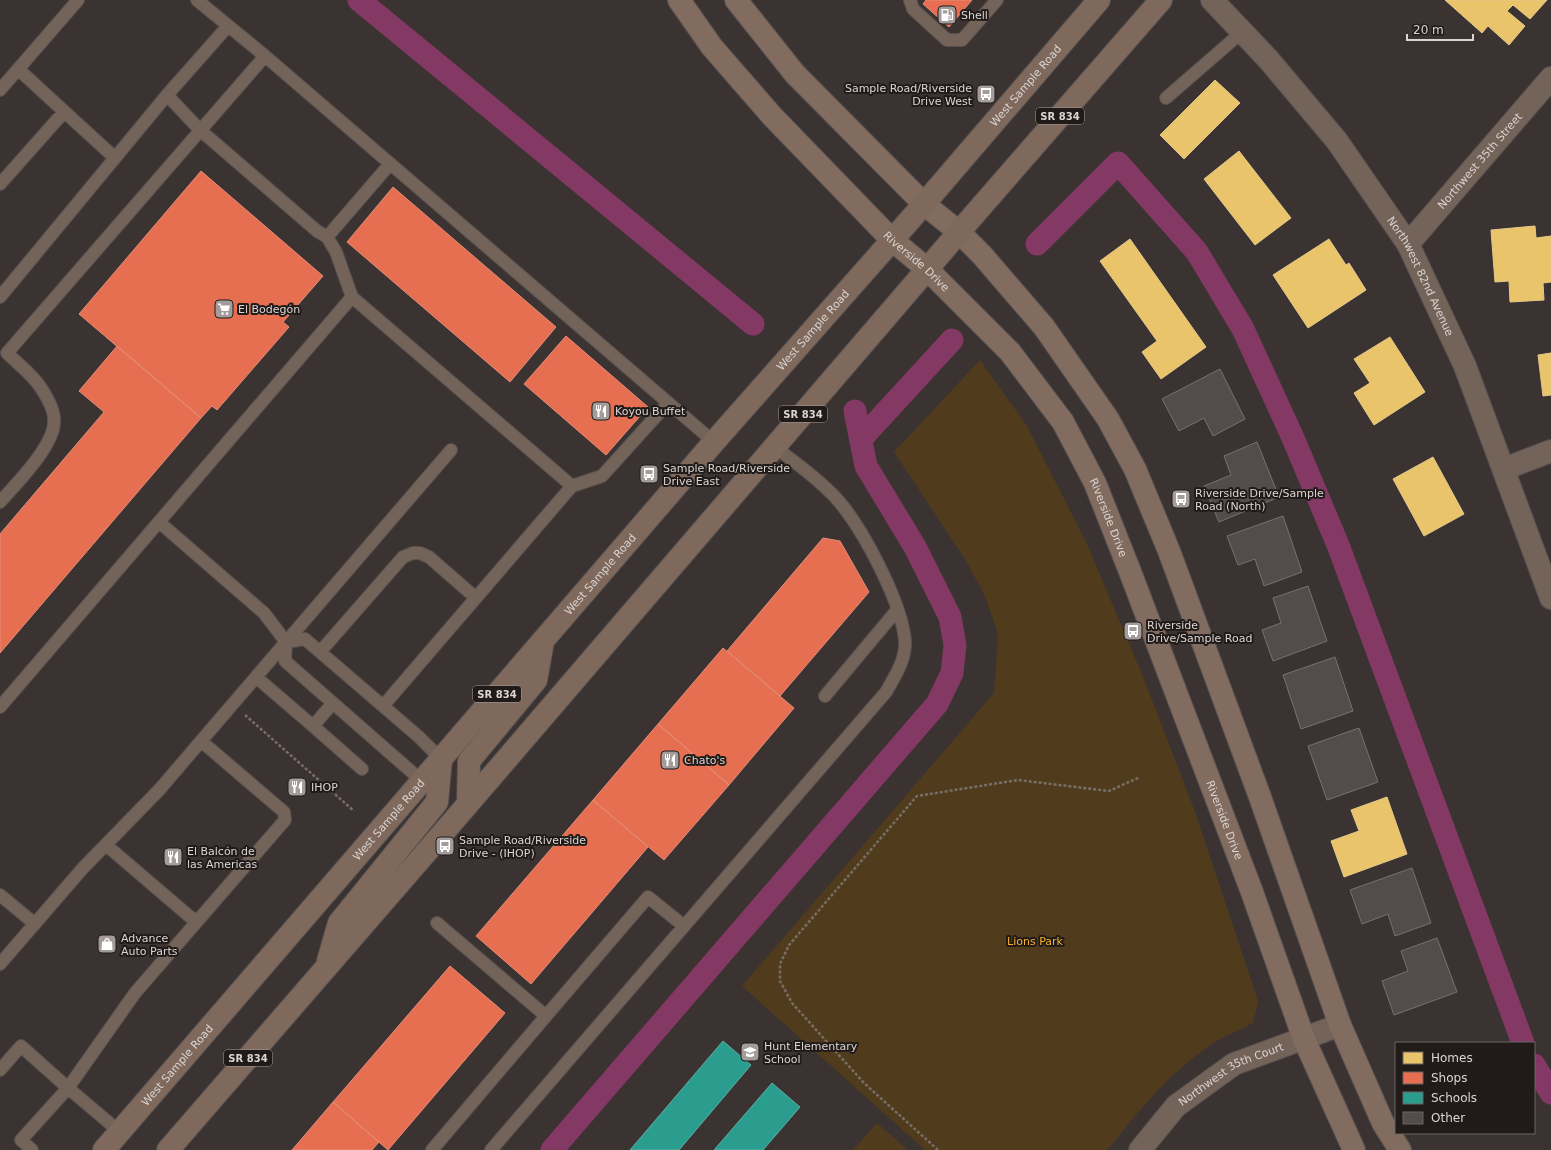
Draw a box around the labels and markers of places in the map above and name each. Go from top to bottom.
fuel station icon: Shell [936,4,958,26]
place label: Shell [961,9,988,22]
place label: Sample Road/Riverside Drive West [845,82,973,108]
bus stop icon: Sample Road/Riverside Drive West [975,83,997,105]
supermarket icon: El Bodegón [213,298,235,320]
place label: El Bodegón [238,303,300,316]
restaurant icon: Koyou Buffet [590,400,612,422]
place label: Koyou Buffet [615,405,686,418]
place label: Sample Road/Riverside Drive East [663,462,790,488]
bus stop icon: Sample Road/Riverside Drive East [638,463,660,485]
place label: Riverside Drive/Sample Road (North) [1195,487,1324,513]
bus stop icon: Riverside Drive/Sample Road (North) [1170,488,1192,510]
place label: Riverside Drive/Sample Road [1147,619,1252,645]
bus stop icon: Riverside Drive/Sample Road [1122,620,1144,642]
restaurant icon: Chato's [659,749,681,771]
place label: Chato's [684,754,725,767]
restaurant icon: IHOP [286,776,308,798]
place label: IHOP [311,781,338,794]
place label: Sample Road/Riverside Drive - (IHOP) [459,834,586,860]
bus stop icon: Sample Road/Riverside Drive - (IHOP) [434,835,456,857]
place label: El Balcón de las Americas [187,845,257,871]
restaurant icon: El Balcón de las Americas [162,846,184,868]
place label: Advance Auto Parts [121,932,178,958]
shop icon: Advance Auto Parts [96,933,118,955]
place label: Hunt Elementary School [764,1040,858,1066]
school or university icon: Hunt Elementary School [739,1041,761,1063]

